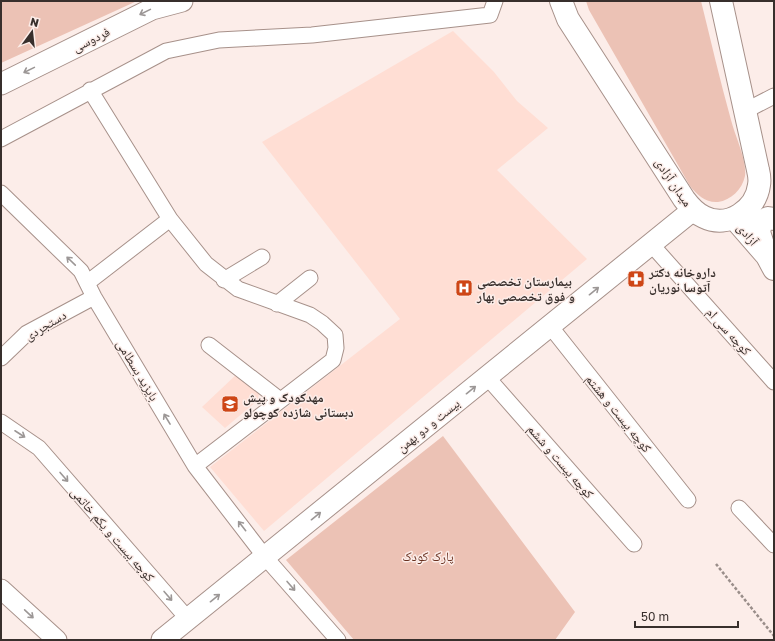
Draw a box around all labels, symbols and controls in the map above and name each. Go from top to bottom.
one-way arrow [139,9,151,16]
north arrow [12,12,52,52]
text: N [29,14,40,29]
street label: فردوسی [70,23,113,56]
one-way arrow [23,67,35,74]
street label: میدان آزادی [651,155,696,210]
street label: آزادی [733,219,762,250]
one-way arrow [66,256,76,266]
place label: داروخانه دکتر آتوسا نوریان [648,264,716,295]
pharmacy icon: داروخانه دکتر آتوسا نوریان [626,269,646,289]
place label: بیمارستان تخصصی و فوق تخصصی بهار [476,273,575,305]
hospital icon: بیمارستان تخصصی و فوق تخصصی بهار [454,278,474,298]
one-way arrow [588,286,599,295]
street label: کوچه سی ام [703,304,755,359]
street label: دستجردی [21,306,69,345]
street label: بایزید بسطامی [113,336,163,404]
street label: کوچه بیست و هشتم [582,371,656,456]
one-way arrow [466,386,476,395]
place label: مهدکودک و پیش دبستانی شازده کوچولو [243,389,354,421]
school or university icon: مهدکودک و پیش دبستانی شازده کوچولو [220,394,240,414]
street label: بیست و دو بهمن [393,395,463,456]
one-way arrow [163,413,171,425]
street label: کوچه بیست و ششم [524,421,598,502]
one-way arrow [14,431,26,439]
one-way arrow [60,472,69,482]
street label: کوچه بیست و یکم خاتمی [67,484,159,586]
one-way arrow [310,512,321,520]
one-way arrow [237,520,246,531]
park label: پارک کودک [402,548,454,565]
one-way arrow [286,581,295,591]
one-way arrow [163,591,172,602]
one-way arrow [209,593,220,602]
scale bar [635,603,738,629]
text: 50 m [641,609,669,624]
one-way arrow [24,610,34,619]

